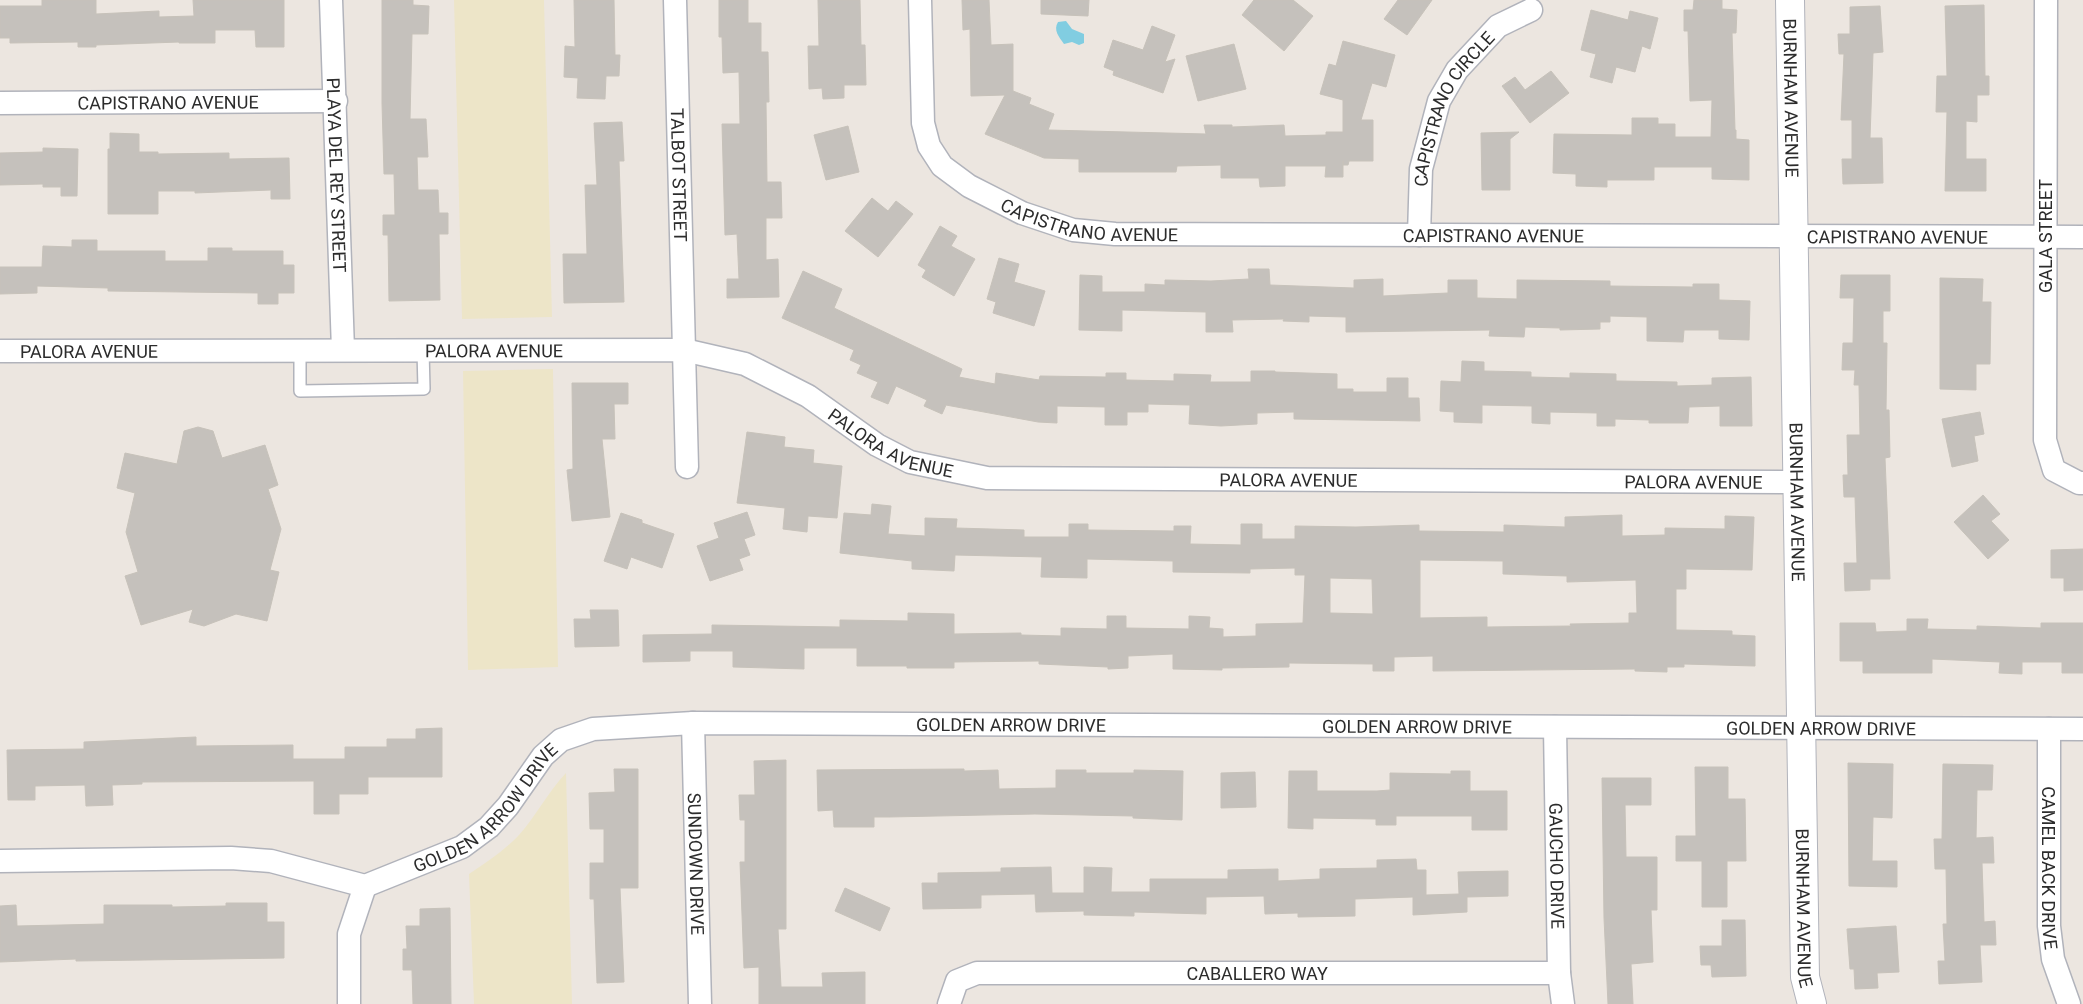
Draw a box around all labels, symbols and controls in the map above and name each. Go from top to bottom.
street label: BURNHAM AVENUE [1780,18,1803,178]
street label: CAPISTRANO CIRCLE [1409,27,1498,187]
street label: PLAYA DEL REY STREET [323,77,351,273]
street label: CAPISTRANO AVENUE [77,91,259,113]
street label: TALBOT STREET [667,108,692,242]
street label: GALA STREET [2035,179,2056,293]
street label: CAPISTRANO AVENUE [997,194,1178,245]
street label: CAPISTRANO AVENUE [1403,224,1584,246]
street label: CAPISTRANO AVENUE [1807,226,1988,247]
street label: PALORA AVENUE [20,340,158,361]
street label: PALORA AVENUE [425,340,563,361]
street label: PALORA AVENUE [824,403,955,481]
street label: BURNHAM AVENUE [1786,422,1809,582]
street label: PALORA AVENUE [1219,469,1357,490]
street label: PALORA AVENUE [1624,471,1762,492]
street label: GOLDEN ARROW DRIVE [916,713,1106,735]
street label: GOLDEN ARROW DRIVE [1322,715,1512,737]
street label: GOLDEN ARROW DRIVE [1726,717,1916,739]
street label: GOLDEN ARROW DRIVE [410,738,561,876]
street label: CAMEL BACK DRIVE [2039,786,2062,951]
street label: SUNDOWN DRIVE [684,793,709,935]
street label: GAUCHO DRIVE [1546,803,1569,929]
street label: BURNHAM AVENUE [1792,828,1818,990]
street label: CABALLERO WAY [1186,963,1328,984]

